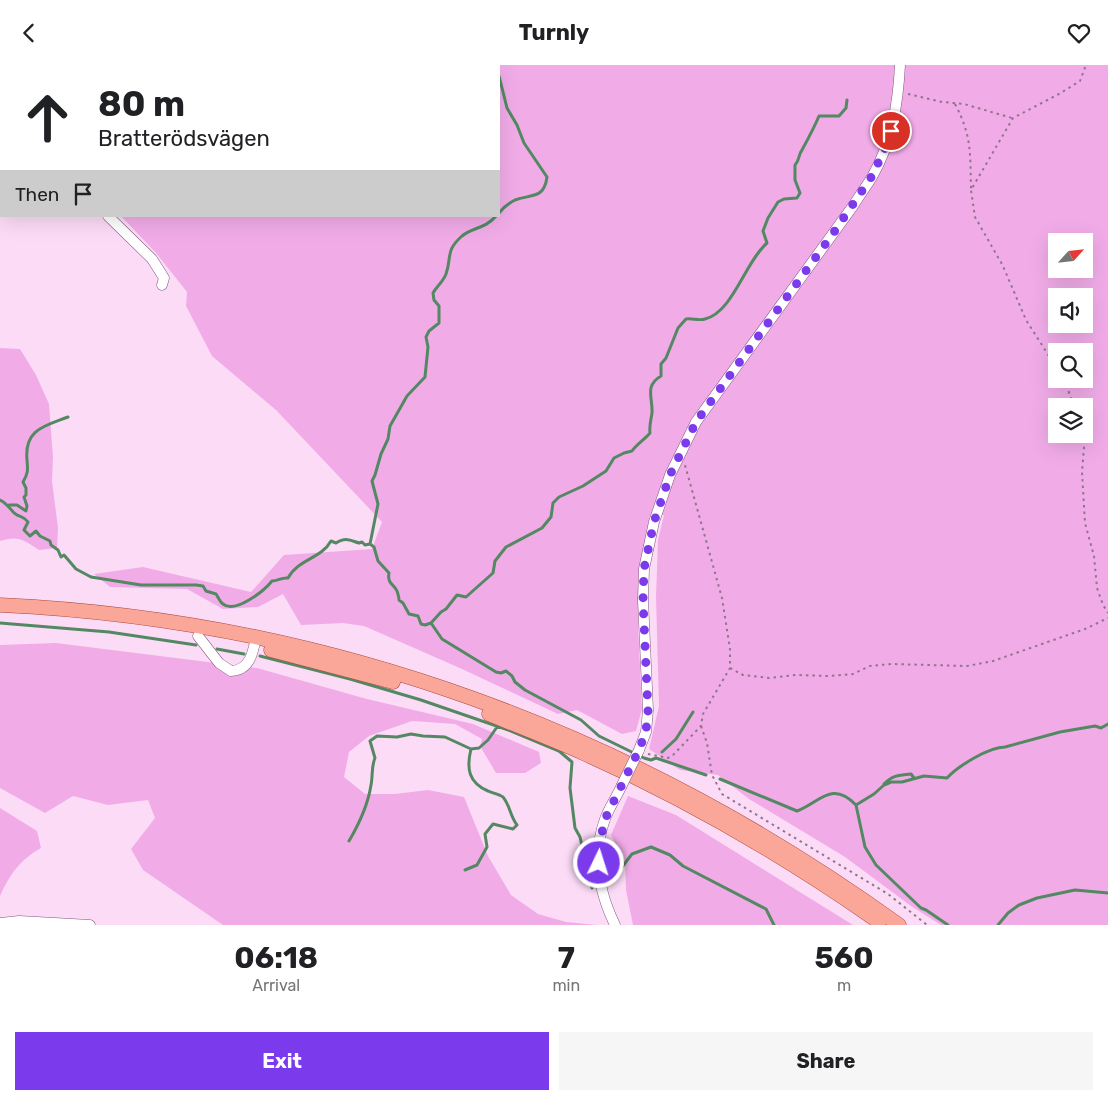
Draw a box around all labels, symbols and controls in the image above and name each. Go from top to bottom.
icon: back [15,19,43,47]
text: Turnly [519,19,589,46]
icon: heart [1065,19,1093,47]
text: 80 m [98,83,185,125]
icon: ahead [15,85,80,150]
pin [870,110,912,152]
icon: arrive [877,117,905,145]
text: Bratterödsvägen [98,125,270,152]
icon: arrive [69,180,97,208]
text: Then [15,183,59,206]
north arrow [1048,233,1092,277]
map controls [1048,233,1093,443]
button: sound [1048,288,1093,333]
button: search [1048,343,1093,388]
button: layers [1048,398,1093,443]
position arrow [572,836,624,888]
text: 06:18 [234,940,318,976]
text: 7 [558,940,575,976]
text: 560 [814,940,874,976]
text: Arrival [252,976,300,995]
text: min [552,976,580,995]
text: m [837,976,851,995]
button: Exit [15,1032,549,1090]
button: Share [559,1032,1093,1090]

